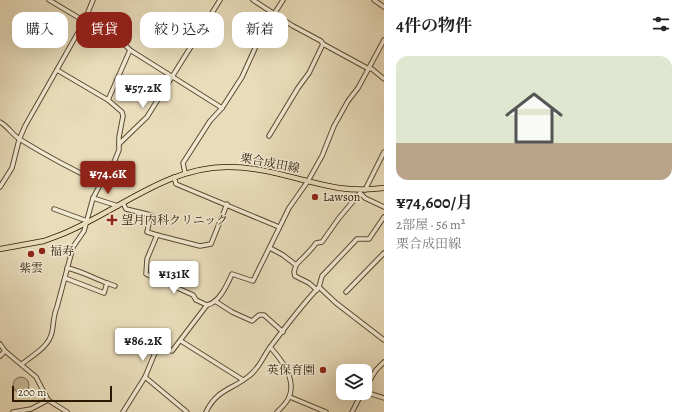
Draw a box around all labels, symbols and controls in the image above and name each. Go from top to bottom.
chip: 購入 [12,12,68,48]
chip: 賃貸 [76,12,132,48]
chip: 絞り込み [140,12,224,48]
chip: 新着 [232,12,288,48]
icon: filters [650,13,672,35]
text: 4件の物件 [396,14,472,37]
pin: ¥57.2K [110,75,176,109]
text: ¥57.2K [125,79,161,96]
icon: home [498,82,570,154]
street label: 栗合成田線 [239,149,301,177]
pin: ¥74.6K [75,161,141,195]
text: ¥74.6K [89,165,127,182]
place label: Lawson [323,189,361,205]
text: ¥74,600/月 [396,191,473,214]
marker: Lawson [310,192,320,202]
place label: 望月内科クリニック [121,212,228,228]
marker: 望月内科クリニック [106,214,118,226]
text: 2部屋 · 56 m² [396,216,465,233]
text: 栗合成田線 [396,235,461,252]
place label: 福寿 [50,243,74,259]
marker: 福寿 [37,246,47,256]
marker: 紫雲 [26,249,36,259]
place label: 紫雲 [19,260,43,276]
pin: ¥131K [146,261,202,295]
text: ¥131K [159,265,189,282]
pin: ¥86.2K [110,328,176,362]
text: ¥86.2K [124,332,162,349]
place label: 英保育園 [267,362,315,378]
map controls [336,364,372,400]
button: layers [336,364,372,400]
marker: 英保育園 [318,365,328,375]
scale bar [12,384,112,403]
text: 200 m [18,385,46,400]

